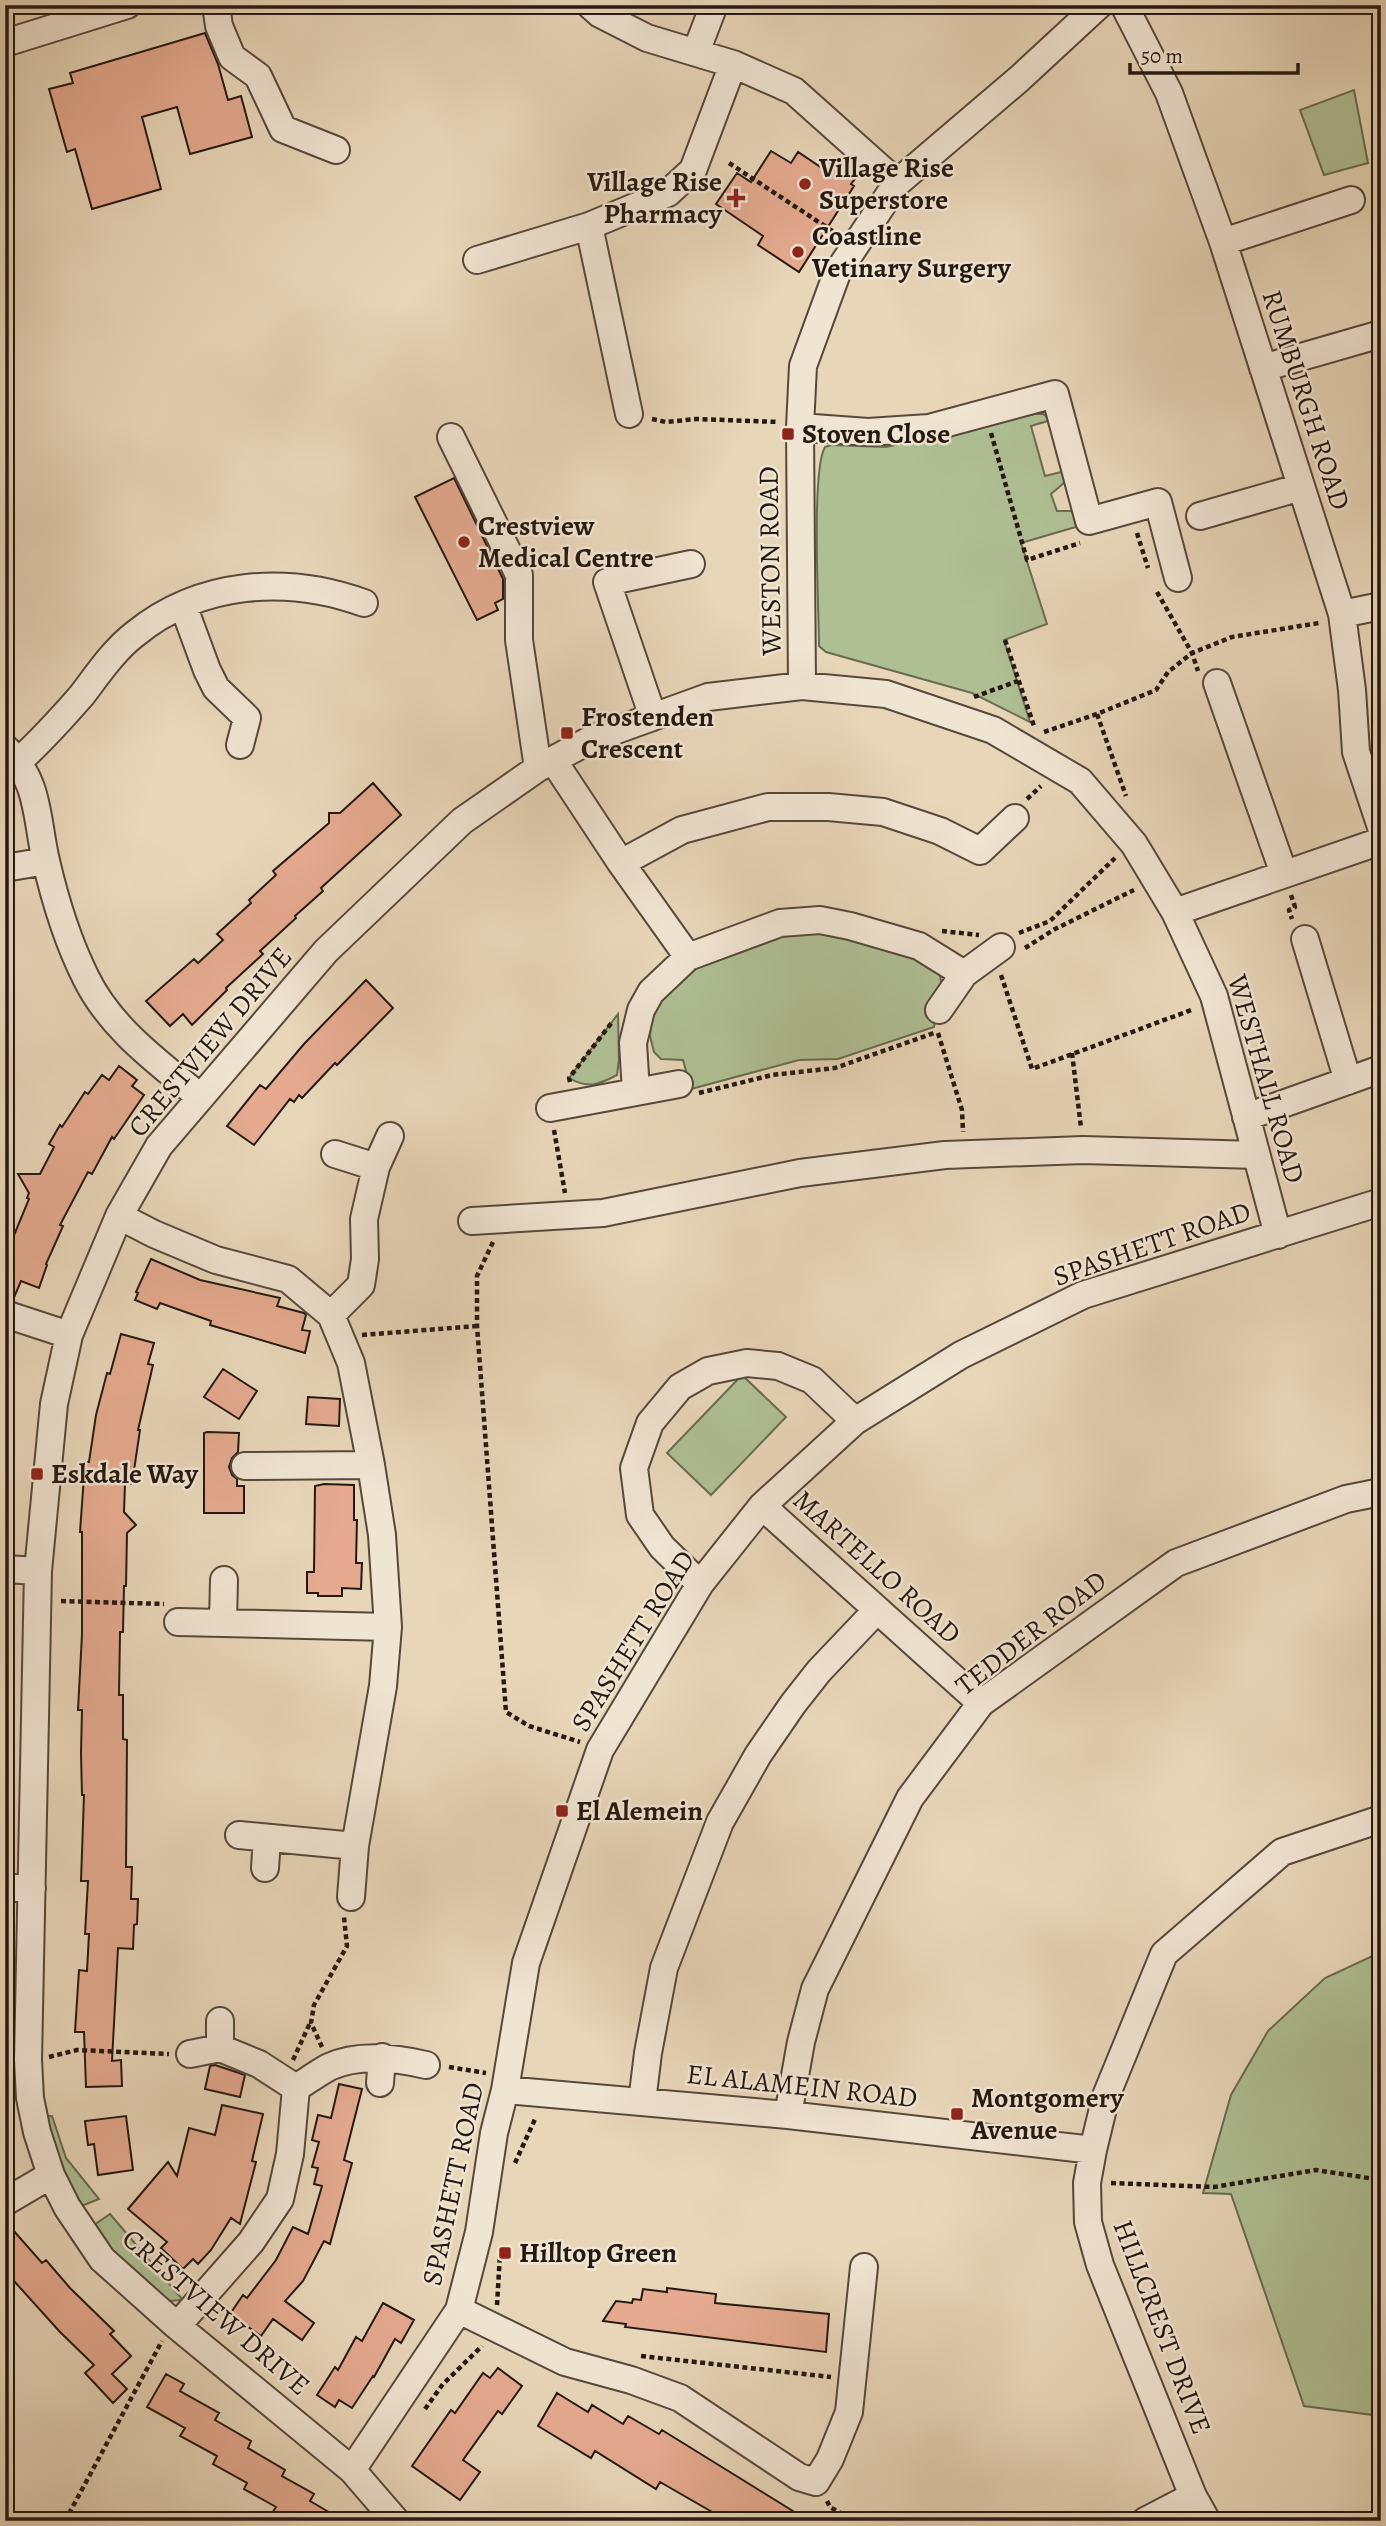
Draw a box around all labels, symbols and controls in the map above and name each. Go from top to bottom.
scale bar [1130,32,1298,76]
text: 50 m [1141,42,1183,70]
place label: Village Rise Superstore [818,149,954,219]
place label: Village Rise Pharmacy [586,163,723,233]
marker: Village Rise Superstore [797,176,813,192]
marker: Village Rise Pharmacy [728,190,744,206]
place label: Coastline Vetinary Surgery [811,217,1012,287]
marker: Coastline Vetinary Surgery [790,244,806,260]
street label: RUMBURGH ROAD [1253,285,1359,515]
place label: Stoven Close [802,415,950,453]
marker: Stoven Close [780,426,796,442]
street label: WESTON ROAD [749,466,791,657]
place label: Crestview Medical Centre [478,507,654,577]
marker: Crestview Medical Centre [456,534,472,550]
place label: Frostenden Crescent [581,698,714,768]
marker: Frostenden Crescent [559,725,575,741]
street label: CRESTVIEW DRIVE [119,939,301,1145]
street label: WESTHALL ROAD [1218,969,1314,1188]
street label: SPASHETT ROAD [1048,1192,1256,1296]
place label: Eskdale Way [51,1455,199,1493]
marker: Eskdale Way [29,1466,45,1482]
street label: MARTELLO ROAD [785,1481,969,1653]
street label: SPASHETT ROAD [562,1543,704,1739]
street label: TEDDER ROAD [947,1562,1115,1704]
place label: El Alemein [576,1792,703,1830]
marker: El Alemein [554,1803,570,1819]
street label: EL ALAMEIN ROAD [685,2055,919,2117]
street label: SPASHETT ROAD [413,2079,493,2289]
place label: Montgomery Avenue [970,2079,1124,2149]
marker: Montgomery Avenue [949,2106,965,2122]
street label: HILLCREST DRIVE [1104,2214,1220,2440]
street label: CRESTVIEW DRIVE [114,2220,318,2404]
place label: Hilltop Green [519,2234,677,2272]
marker: Hilltop Green [497,2245,513,2261]

